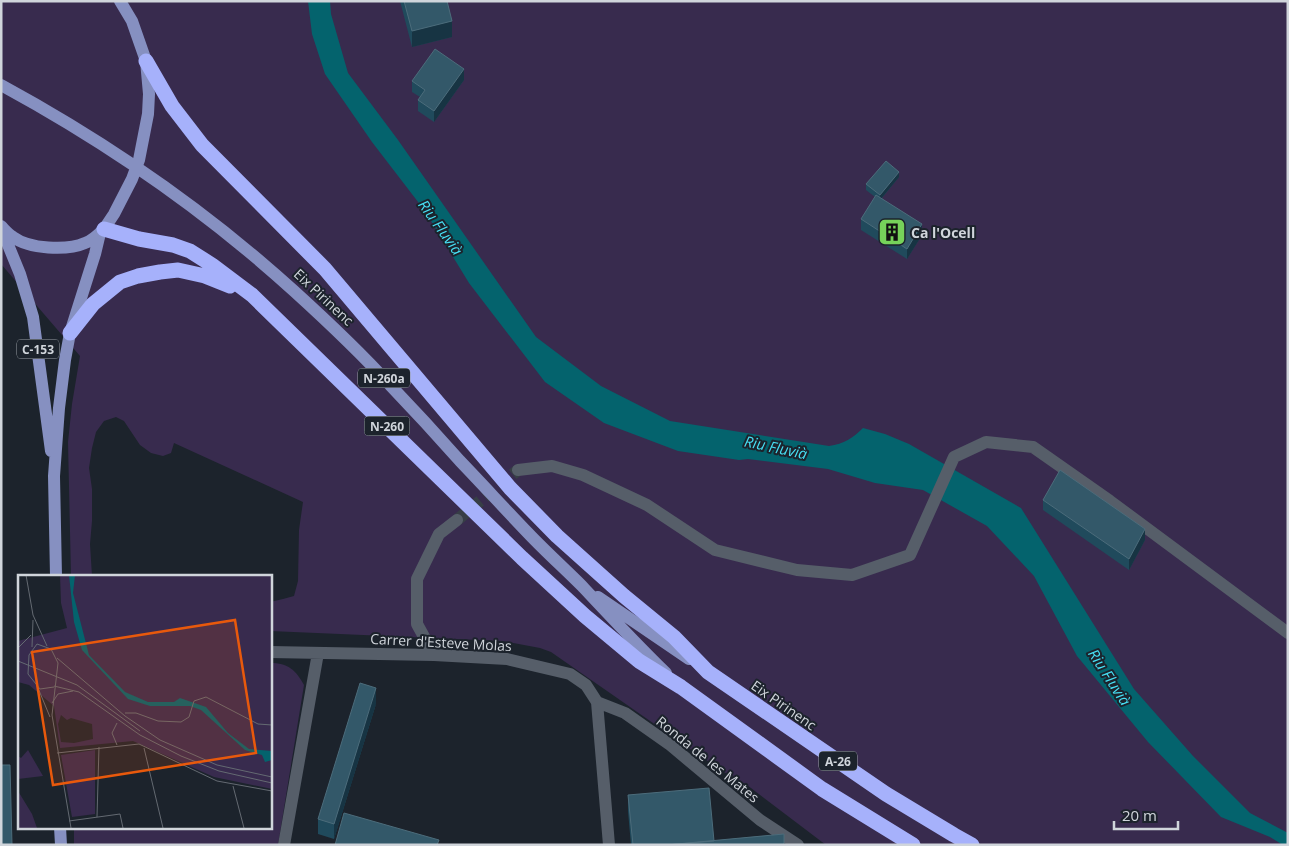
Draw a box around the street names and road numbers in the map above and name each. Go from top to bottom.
street label: Eix Pirinenc [290,264,358,330]
road number: C-153 [17,339,59,358]
road number: N-260a [358,368,410,388]
road number: N-260 [364,416,410,436]
street label: Carrer d'Esteve Molas [370,629,513,655]
street label: Eix Pirinenc [748,676,820,735]
street label: Ronda de les Mates [653,712,764,807]
road number: A-26 [819,751,857,770]

